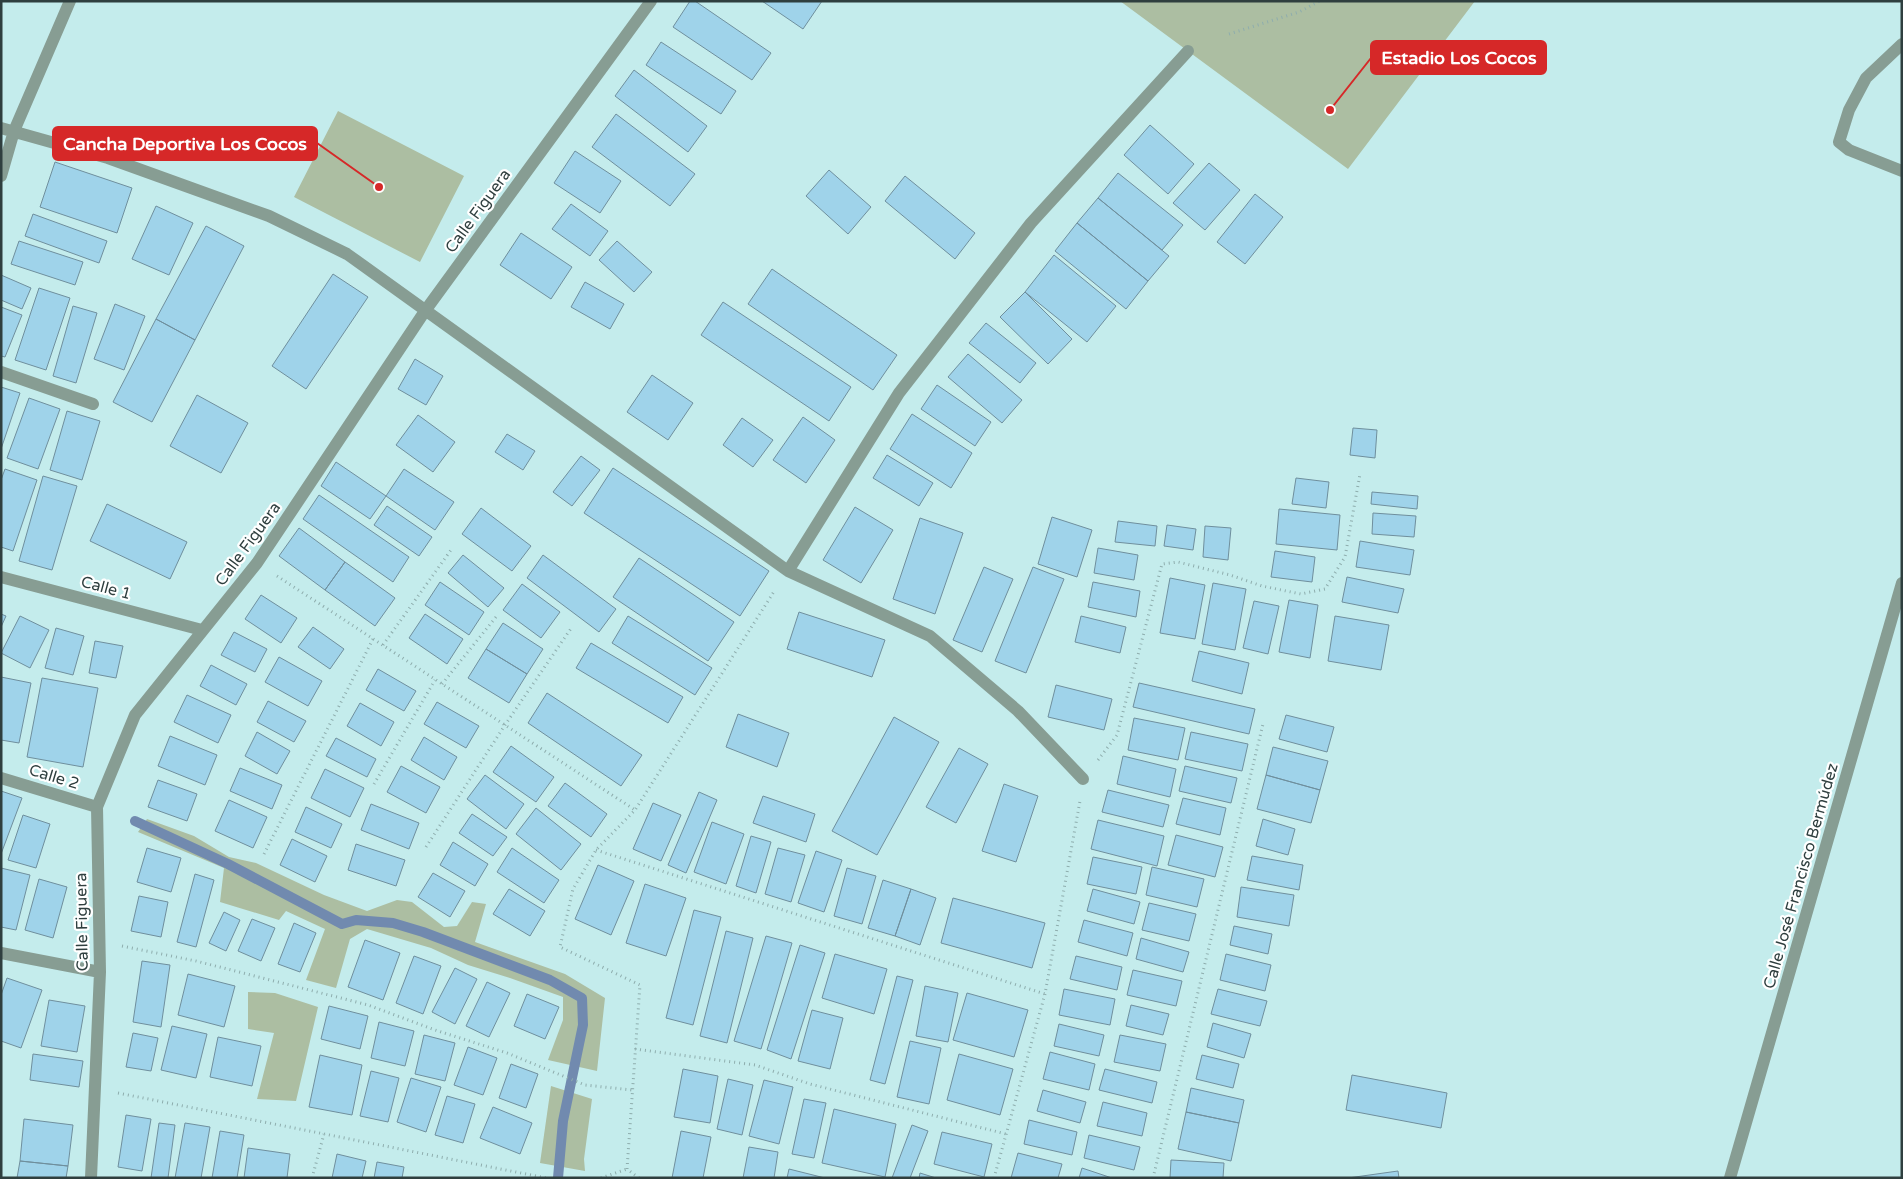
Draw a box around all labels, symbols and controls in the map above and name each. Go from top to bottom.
callout: Estadio Los Cocos [1371,41,1546,74]
text: Estadio Los Cocos [1381,47,1537,69]
callout: Cancha Deportiva Los Cocos [53,127,317,160]
text: Cancha Deportiva Los Cocos [63,133,307,155]
street label: Calle Figuera [441,165,515,257]
street label: Calle Figuera [211,498,285,590]
street label: Calle 1 [79,572,133,604]
street label: Calle 2 [27,760,81,794]
street label: Calle José Francisco Bermúdez [1759,761,1843,991]
street label: Calle Figuera [71,872,93,972]

